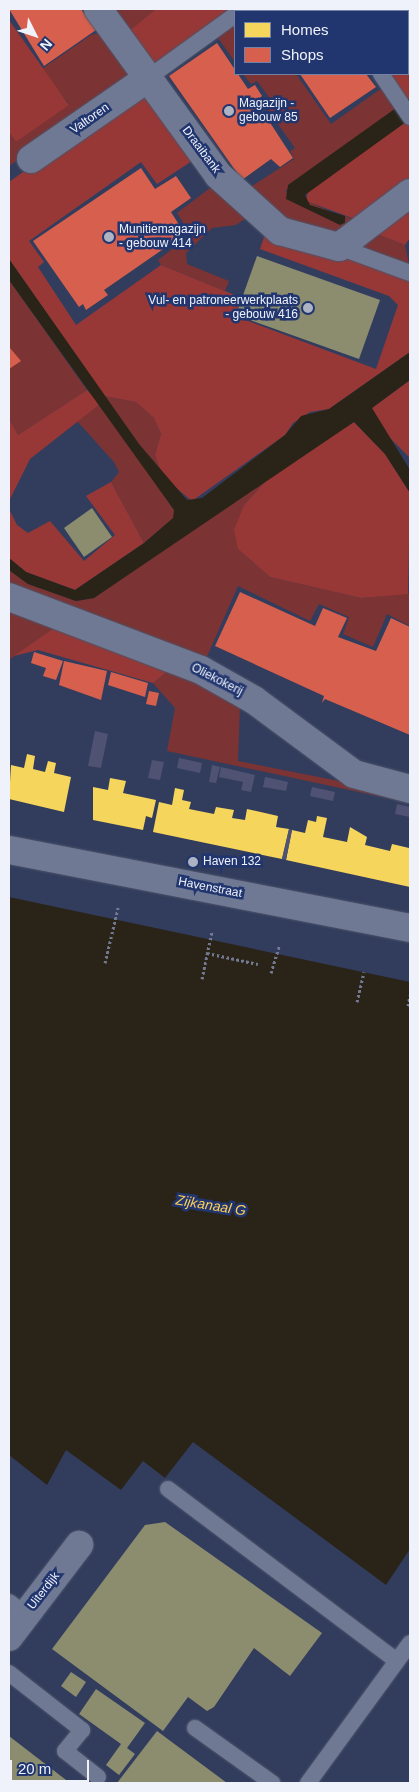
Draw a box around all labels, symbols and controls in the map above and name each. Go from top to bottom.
north arrow [10,10,60,60]
legend [234,10,409,75]
text: Homes [281,21,329,38]
text: N [37,36,56,54]
text: Shops [281,46,324,63]
place label: Magazijn - gebouw 85 [239,97,298,125]
street label: Valtoren [68,101,112,137]
marker: Magazijn - gebouw 85 [223,105,235,117]
street label: Draaibank [179,124,223,176]
place label: Munitiemagazijn - gebouw 414 [119,223,206,251]
marker: Munitiemagazijn - gebouw 414 [103,231,115,243]
place label: Vul- en patroneerwerkplaats - gebouw 416 [148,294,298,322]
marker: Vul- en patroneerwerkplaats - gebouw 416 [302,302,314,314]
street label: Oliekokerij [189,661,245,699]
place label: Haven 132 [203,855,261,869]
marker: Haven 132 [187,856,199,868]
street label: Havenstraat [177,875,243,901]
water label: Zijkanaal G [175,1191,247,1219]
street label: Uiterdijk [25,1569,63,1613]
scale bar [12,1750,91,1782]
text: 20 m [18,1760,51,1777]

